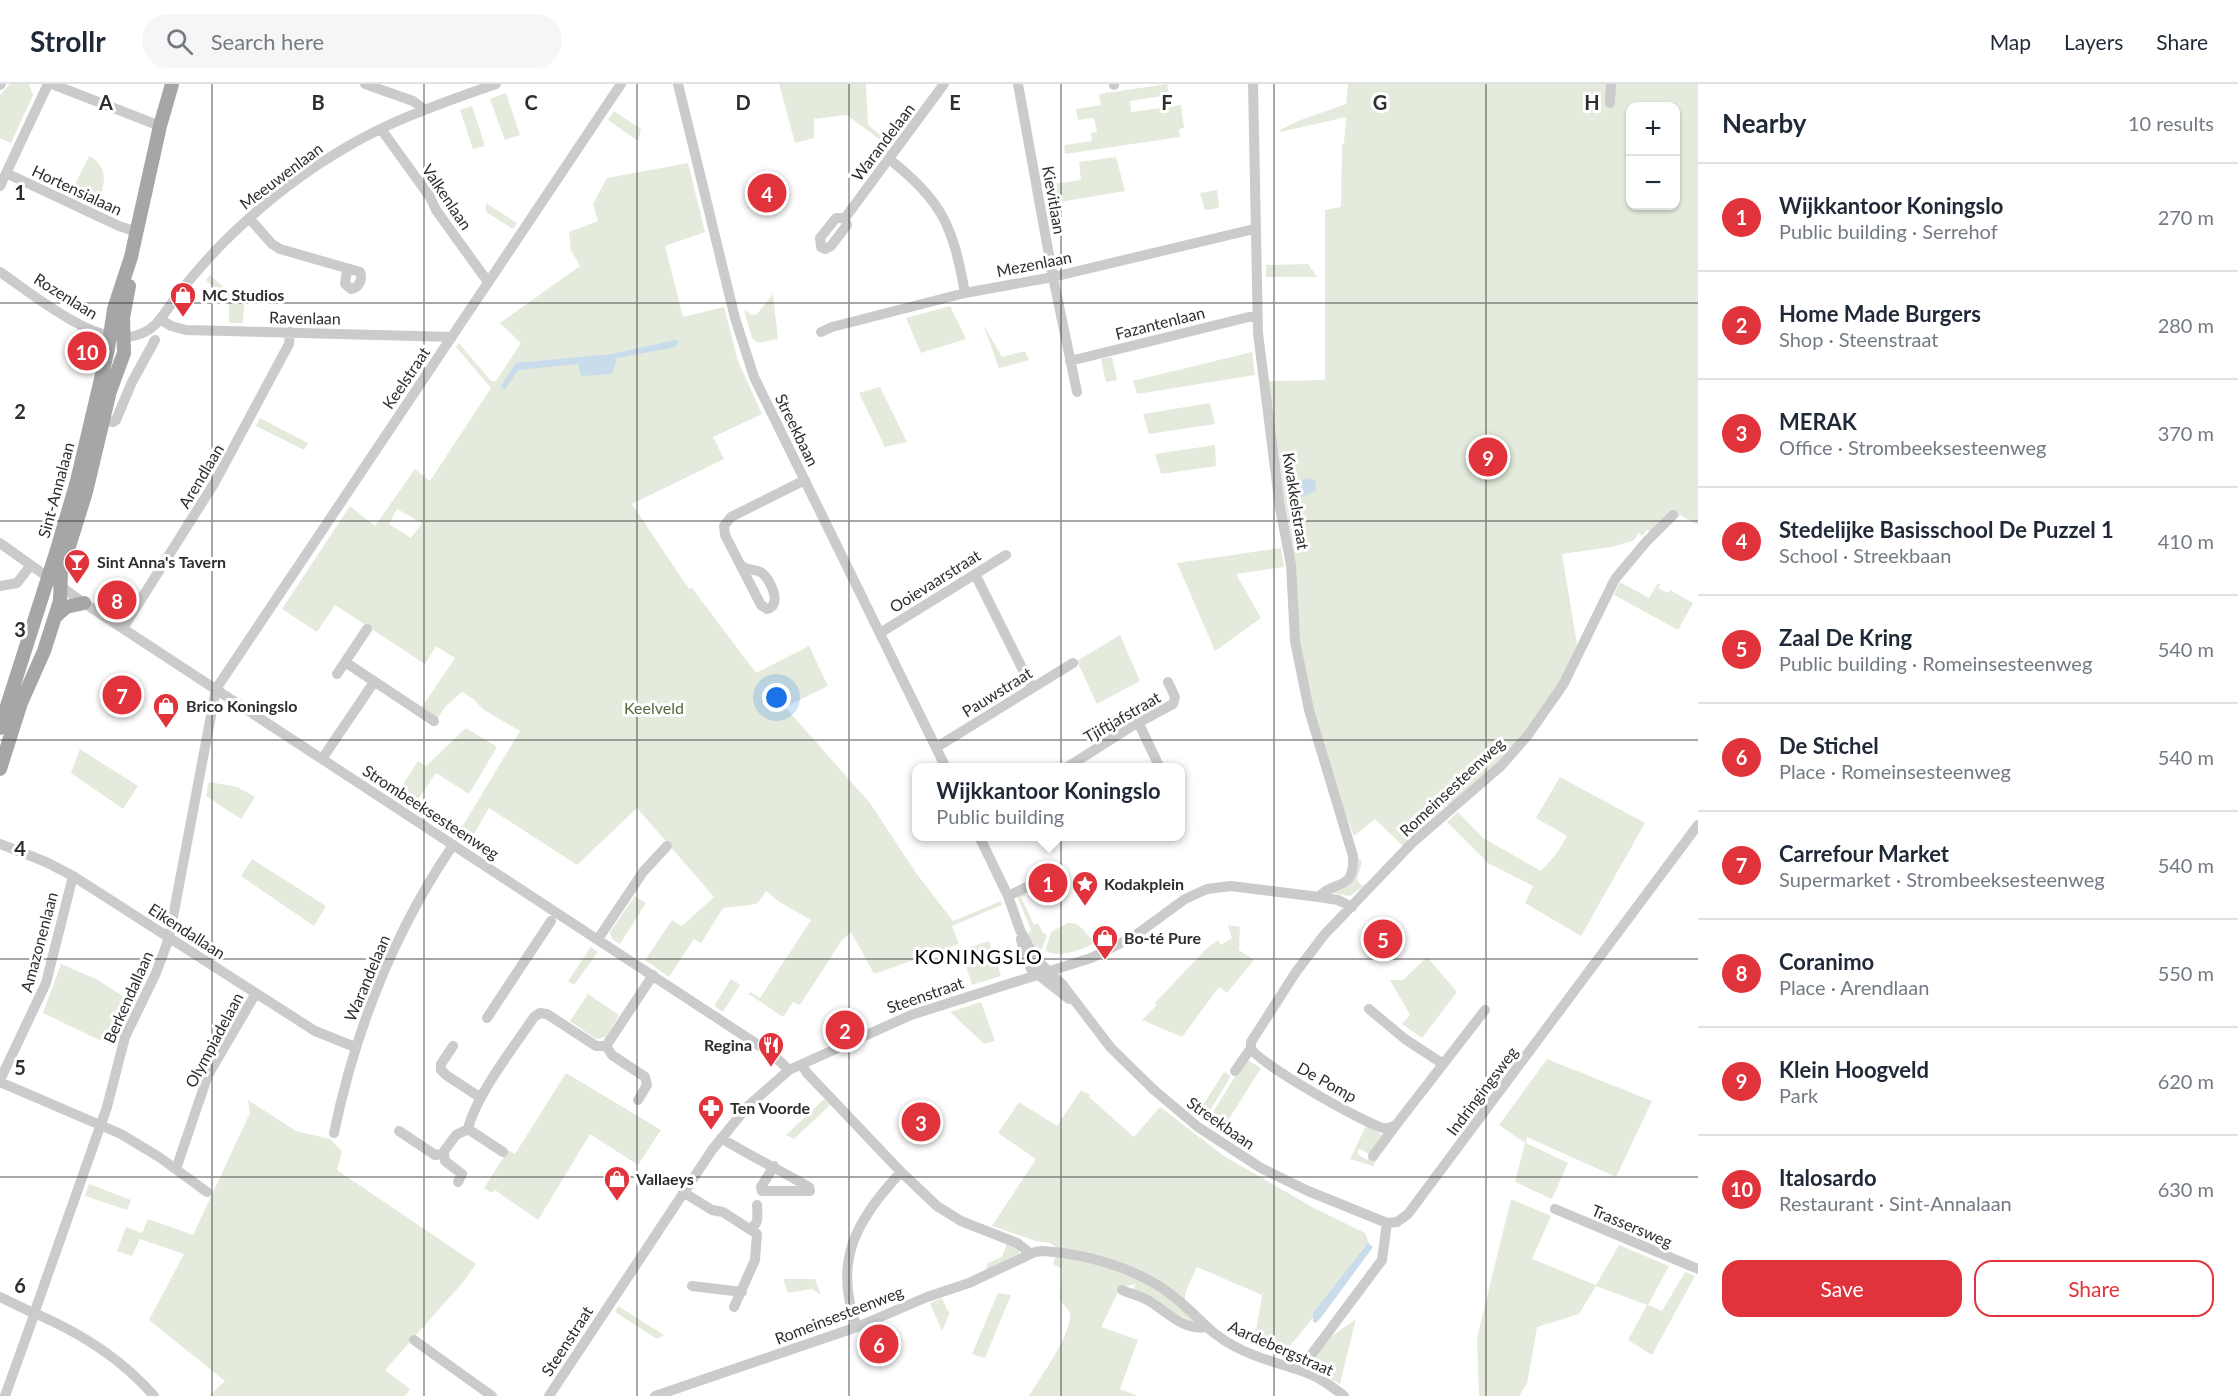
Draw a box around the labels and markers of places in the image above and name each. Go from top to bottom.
pin: 4 [748,170,786,216]
shop icon: MC Studios [168,280,198,318]
place label: MC Studios [202,285,284,304]
pin: 10 [68,328,106,374]
pin: 9 [1468,434,1508,479]
bar icon: Sint Anna's Tavern [62,547,92,585]
place label: Sint Anna's Tavern [97,552,226,571]
pin: 8 [98,578,136,622]
pin: 7 [102,672,142,718]
shop icon: Brico Koningslo [151,691,181,729]
place label: Brico Koningslo [186,696,297,715]
pin: 1 [1028,860,1068,906]
place icon: Kodakplein [1070,869,1100,907]
place label: Kodakplein [1104,874,1184,893]
pin: 5 [1364,916,1402,962]
shop icon: Bo-té Pure [1090,923,1120,961]
place label: Bo-té Pure [1124,928,1202,947]
pin: 2 [826,1008,864,1052]
restaurant icon: Regina [756,1030,786,1068]
place label: Regina [704,1035,752,1054]
pharmacy icon: Ten Voorde [696,1093,726,1131]
place label: Ten Voorde [730,1098,811,1117]
pin: 3 [902,1100,940,1144]
shop icon: Vallaeys [602,1164,632,1202]
place label: Vallaeys [635,1169,694,1188]
pin: 6 [860,1322,898,1366]

